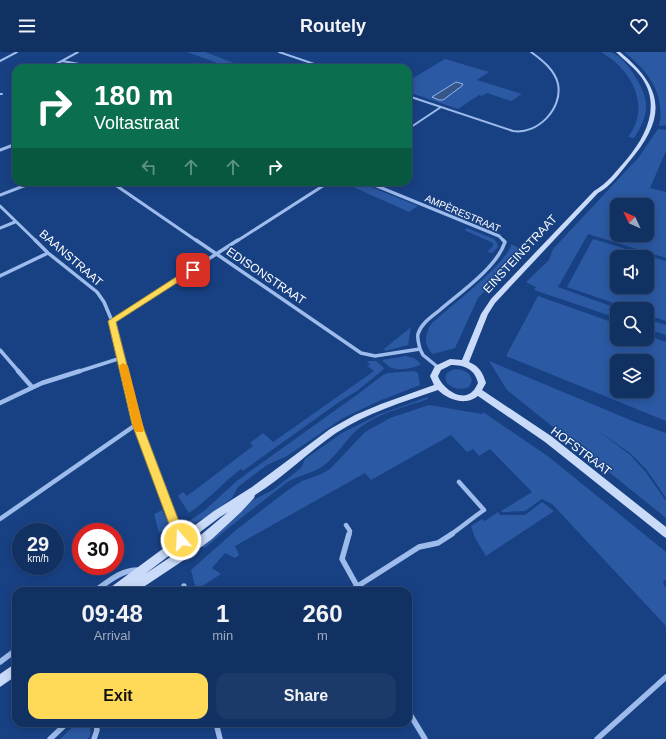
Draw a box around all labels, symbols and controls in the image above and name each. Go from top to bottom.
icon: menu [16,15,38,37]
icon: heart [628,15,650,37]
text: Routely [300,16,366,36]
icon: right [28,80,80,132]
text: 180 m [94,80,173,111]
text: Voltastraat [94,113,179,133]
icon: left [138,156,160,178]
icon: ahead [180,156,202,178]
icon: ahead [222,156,244,178]
icon: right [264,156,286,178]
street label: AMPÈRESTRAAT [423,192,503,234]
north arrow [610,198,654,242]
map controls [610,198,654,398]
street label: EINSTEINSTRAAT [480,212,560,296]
street label: BAANSTRAAT [37,227,106,290]
street label: EDISONSTRAAT [224,244,309,308]
button: sound [610,250,654,294]
pin [176,253,210,287]
icon: arrive [182,259,204,281]
button: search [610,302,654,346]
button: layers [610,354,654,398]
street label: HOFSTRAAT [548,424,614,479]
position arrow [160,519,202,561]
speed limit sign: 30 [72,523,124,575]
text: 29 [27,533,49,555]
text: km/h [27,553,49,564]
text: 09:48 [81,600,143,627]
text: 1 [216,600,229,627]
text: 260 [303,600,343,627]
text: Arrival [94,628,131,643]
text: min [212,628,233,643]
text: m [317,628,328,643]
button: Exit [28,673,208,719]
button: Share [216,673,396,719]

